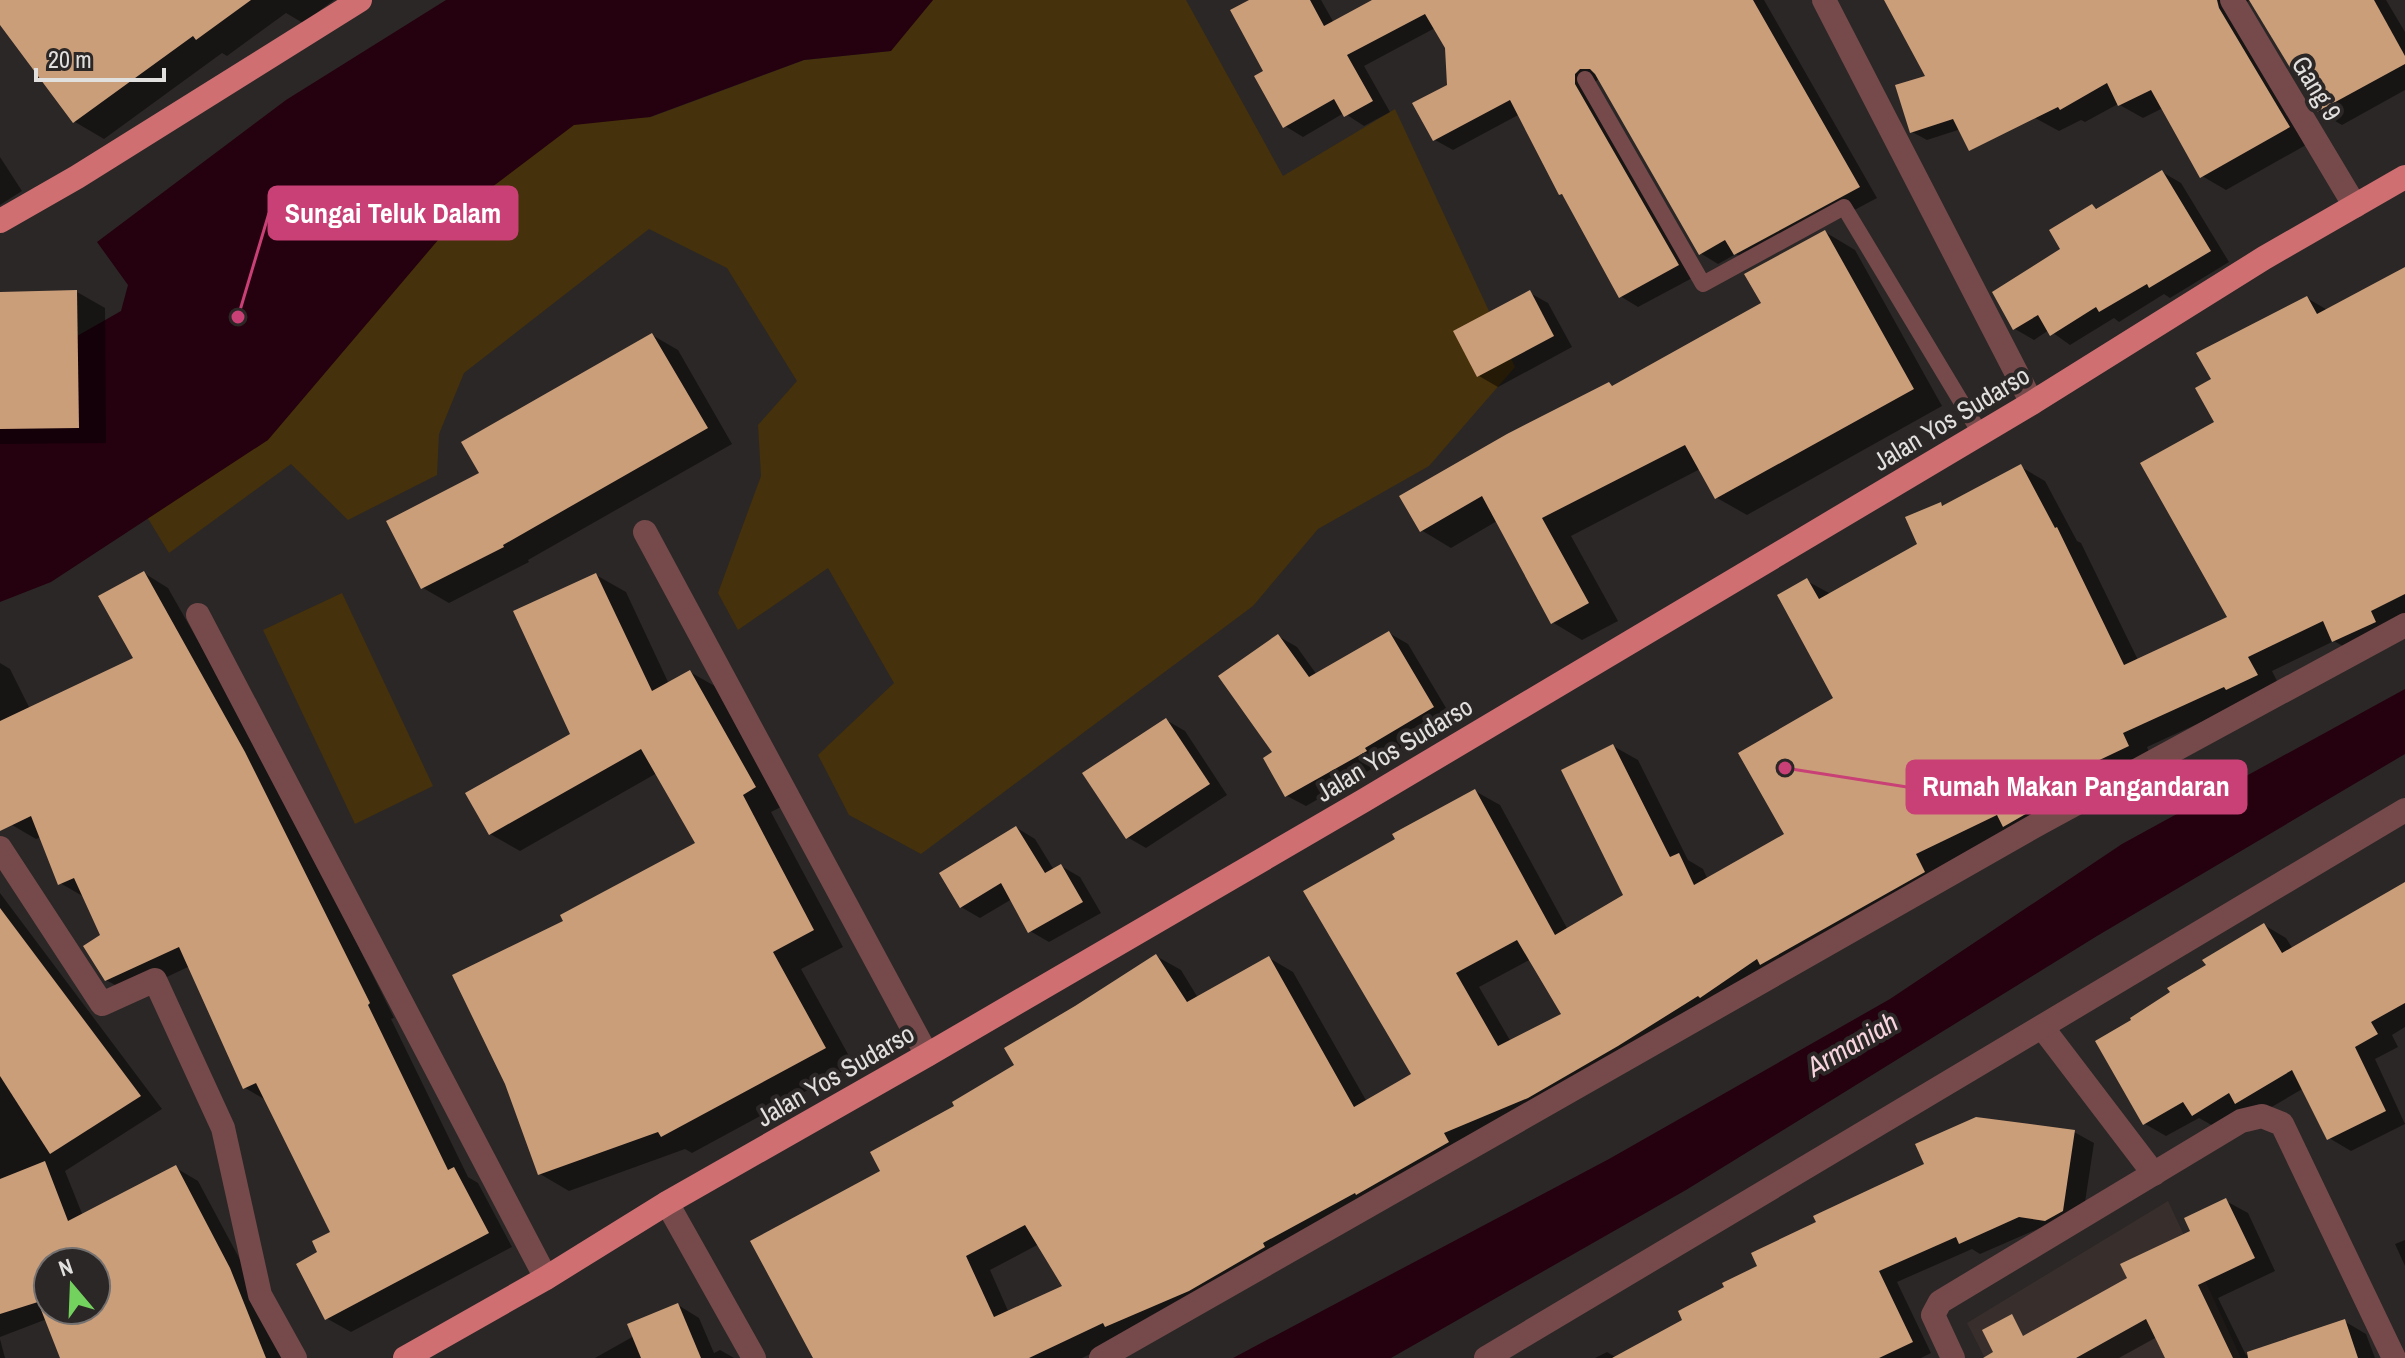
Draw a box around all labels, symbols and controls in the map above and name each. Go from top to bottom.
scale bar [36,32,164,82]
text: 20 m [48,43,92,75]
street label: Gang 9 [2284,49,2350,127]
callout: Sungai Teluk Dalam [269,187,517,239]
text: Sungai Teluk Dalam [285,194,501,232]
street label: Jalan Yos Sudarso [1866,357,2036,479]
street label: Jalan Yos Sudarso [1309,688,1479,810]
callout: Rumah Makan Pangandaran [1907,761,2246,813]
text: Rumah Makan Pangandaran [1922,767,2230,805]
water label: Armaniah [1798,1003,1905,1086]
street label: Jalan Yos Sudarso [750,1016,920,1134]
north arrow [32,1246,112,1326]
text: N [54,1251,77,1283]

